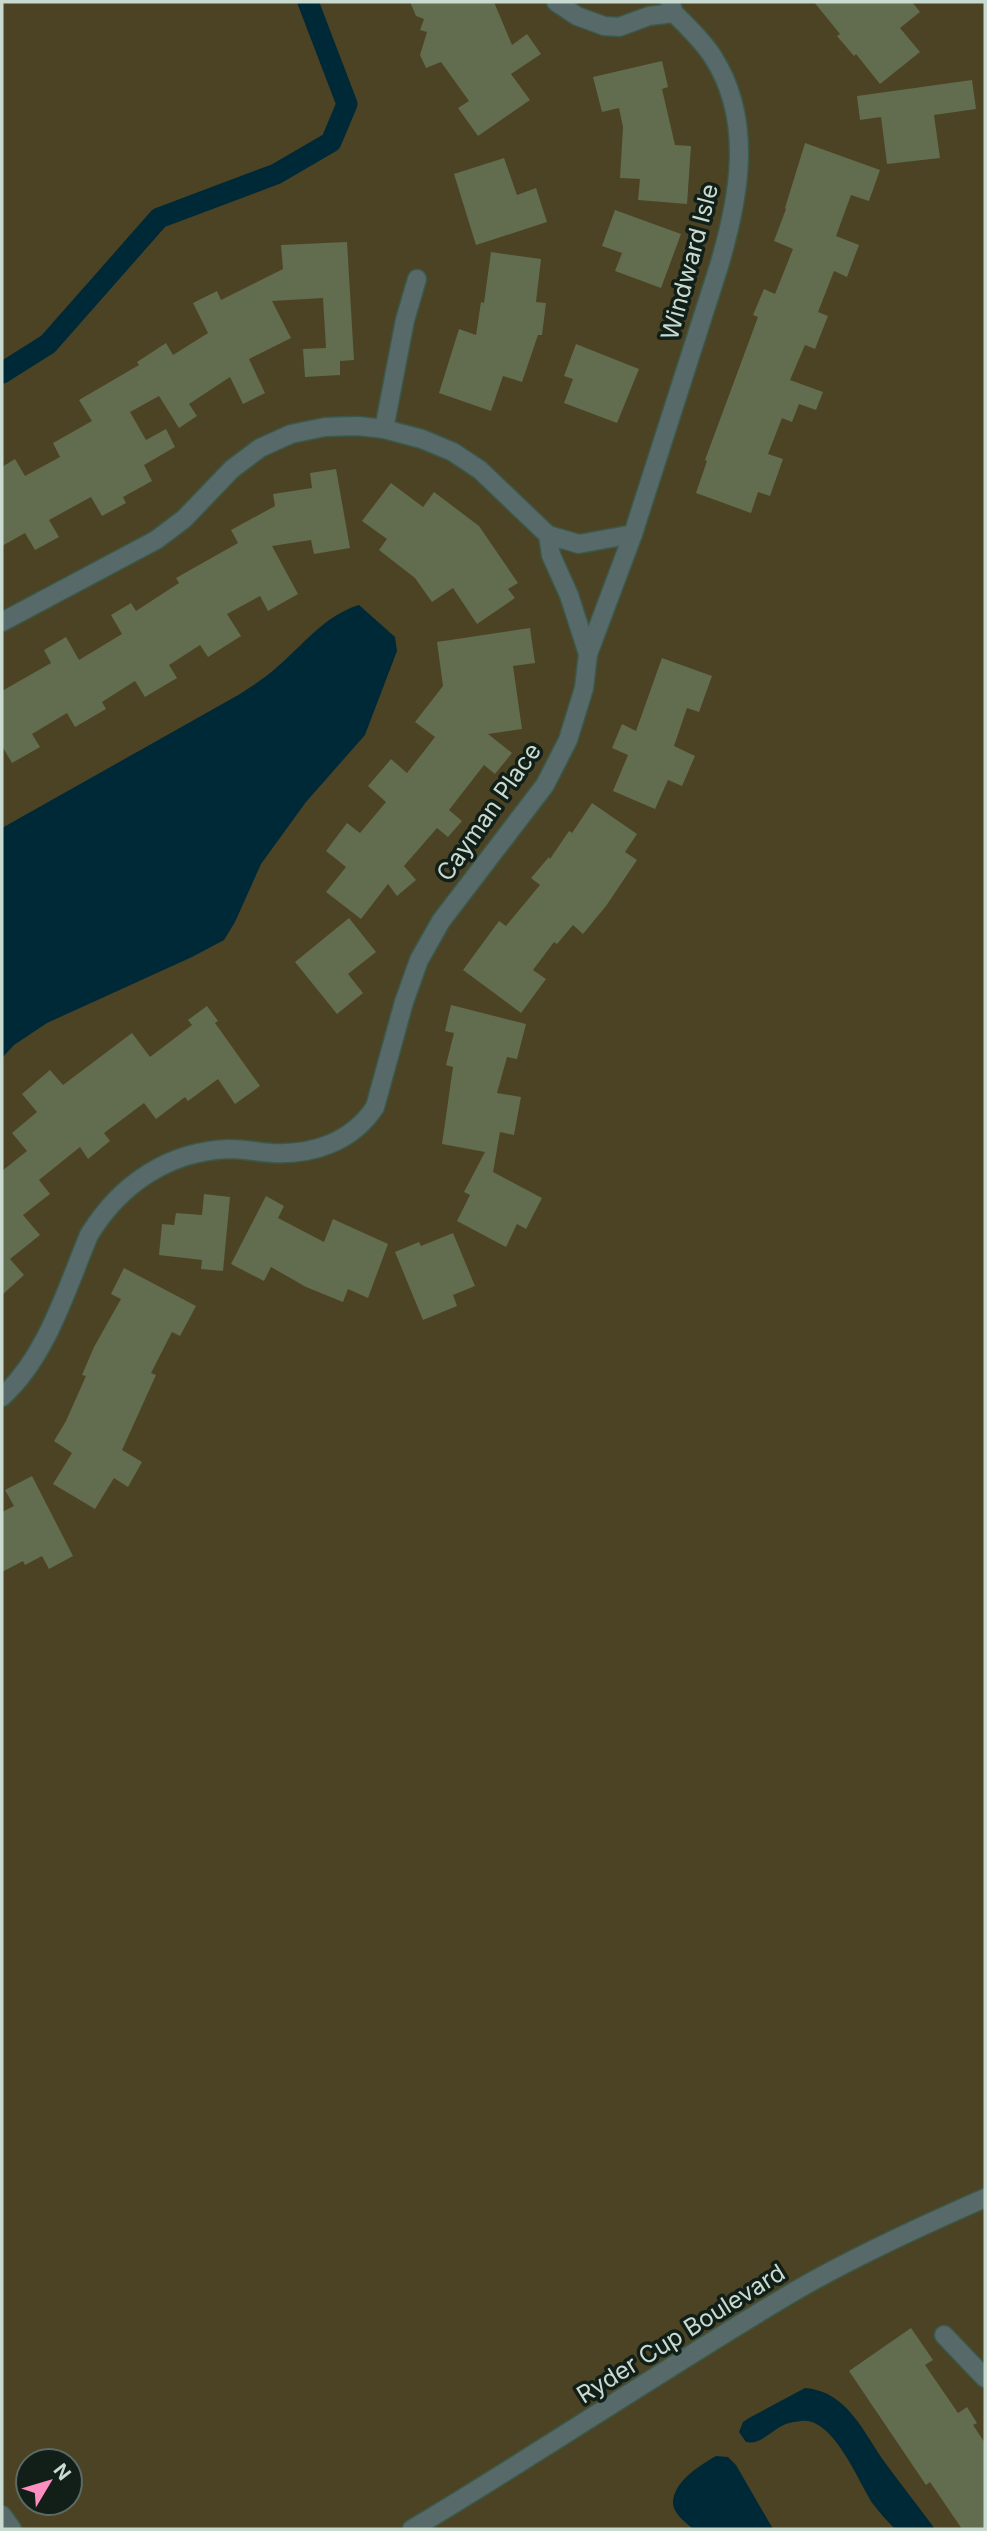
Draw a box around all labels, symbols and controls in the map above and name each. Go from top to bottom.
street label: Windward Isle [655,181,724,343]
street label: Cayman Place [430,737,547,886]
street label: Ryder Cup Boulevard [571,2258,790,2409]
north arrow [14,2447,84,2517]
text: N [48,2459,76,2485]

